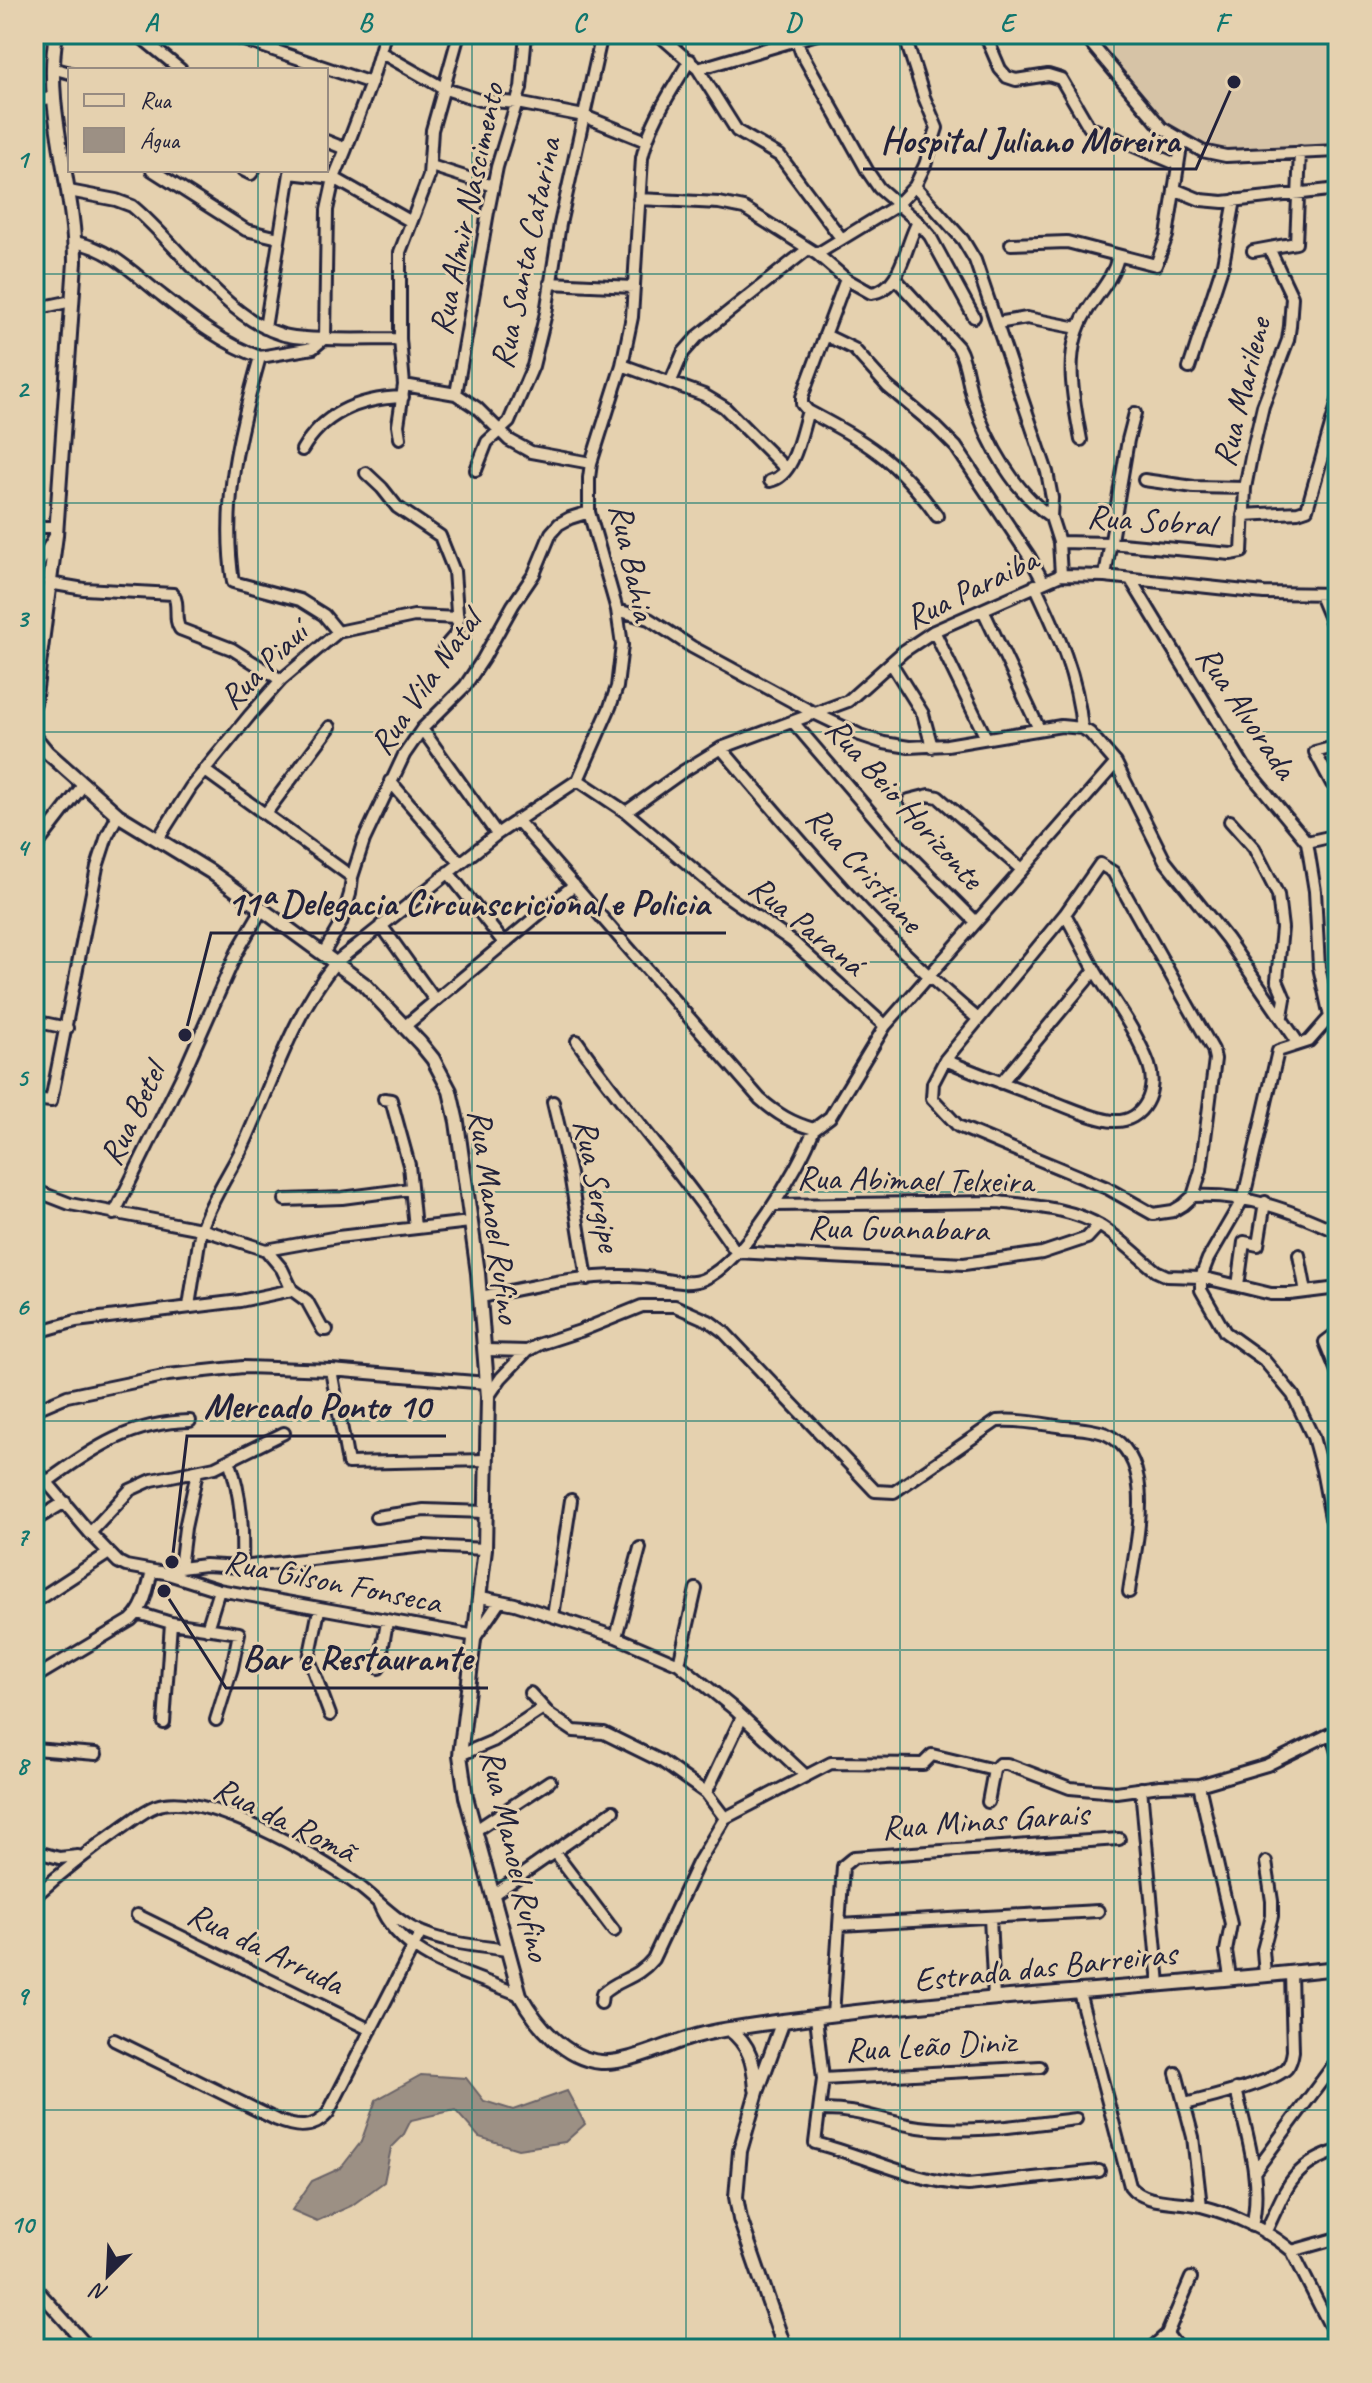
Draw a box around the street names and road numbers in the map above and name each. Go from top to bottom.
street label: Rua Almir Nascimento [418,77,514,339]
street label: Rua Santa Catarina [480,131,571,372]
street label: Rua Marilene [1202,311,1281,471]
street label: Rua Sobral [1086,494,1223,546]
street label: Rua Bahia [600,499,667,627]
street label: Rua Paraiba [898,536,1047,638]
street label: Rua Vila Natal [359,596,494,763]
street label: Rua Piauí [210,607,321,718]
street label: Rua Alvorada [1187,637,1309,789]
street label: Rua Beio Horizonte [816,708,995,899]
street label: Rua Cristiane [797,797,934,943]
street label: Rua Paraná [740,865,876,987]
street label: Rua Betel [89,1050,178,1172]
street label: Rua Manoel Rufino [459,1106,532,1328]
street label: Rua Sergipe [564,1115,632,1257]
street label: Rua Abimael Telxeira [797,1155,1036,1203]
street label: Rua Guanabara [807,1205,991,1251]
street label: Rua Gilson Fonseca [221,1539,447,1624]
street label: Rua Manoel Rufino [471,1745,562,1967]
street label: Rua da Romã [207,1766,367,1874]
street label: Rua Minas Garais [880,1791,1093,1849]
street label: Rua da Arruda [181,1892,353,2005]
street label: Estrada das Barreiras [912,1930,1182,2001]
street label: Rua Leão Diniz [844,2019,1020,2071]

